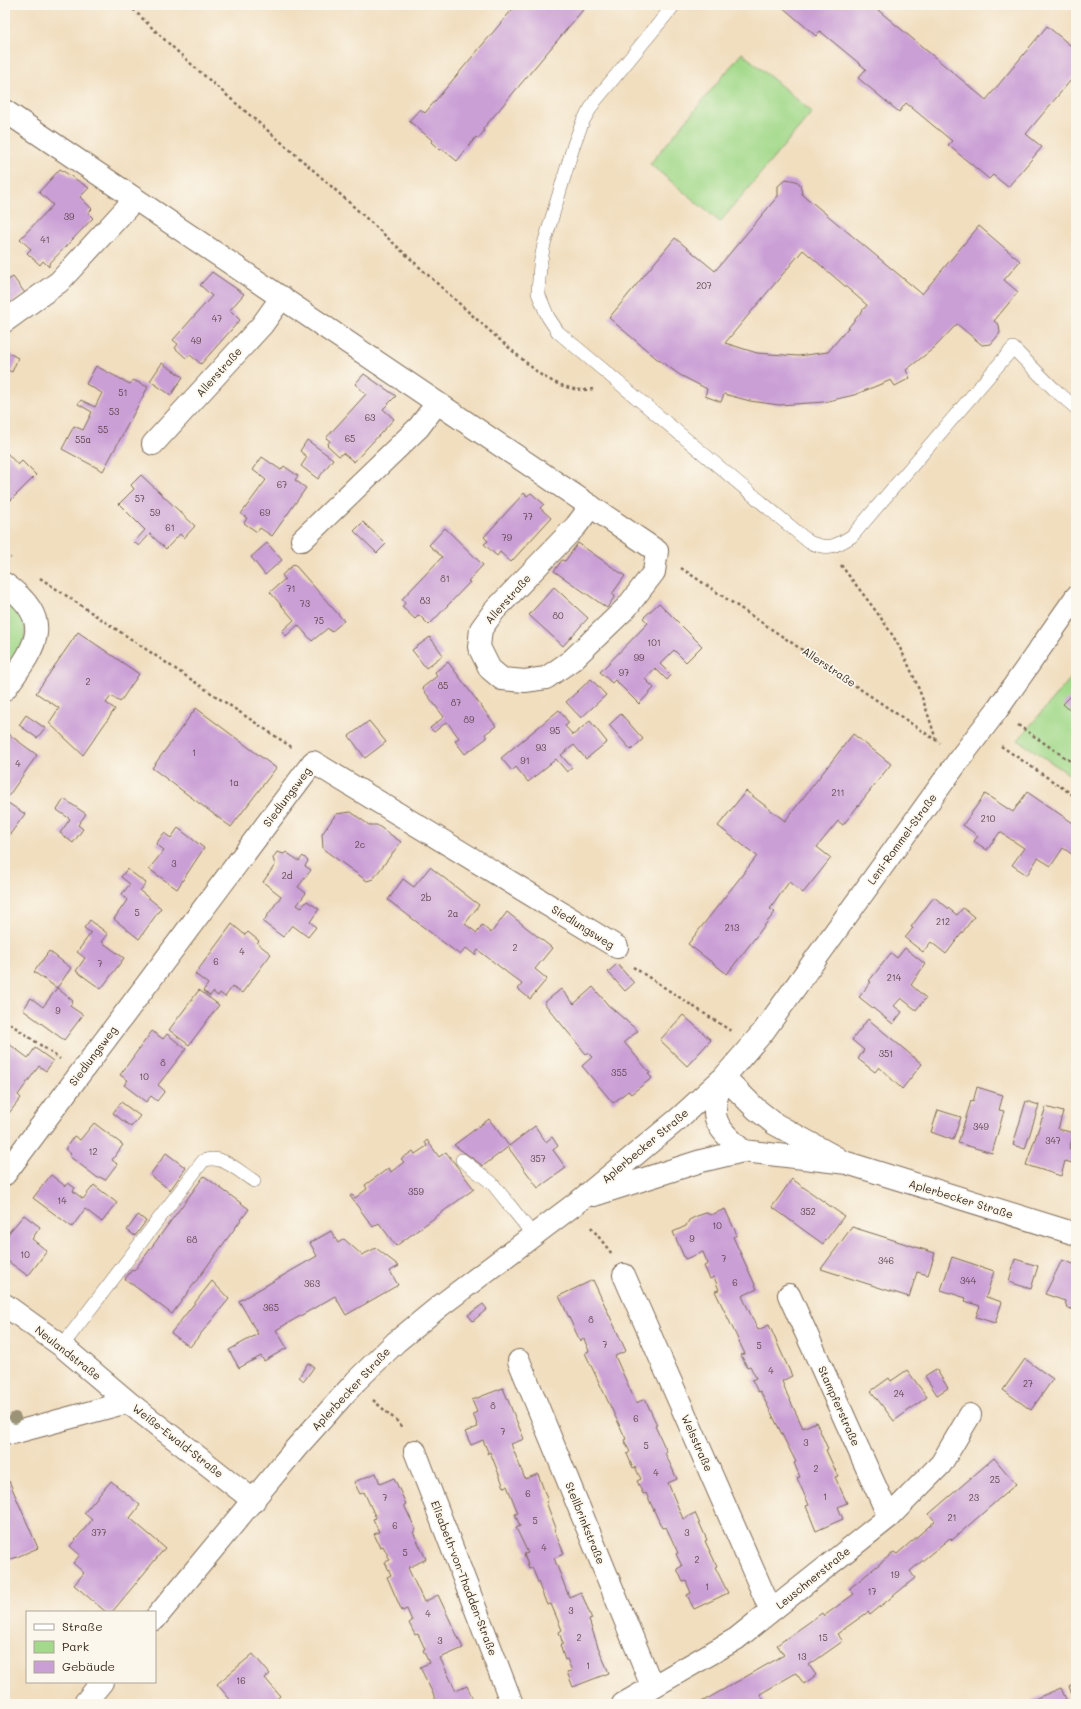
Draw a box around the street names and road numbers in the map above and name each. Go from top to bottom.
street label: Allerstraße [192,344,245,400]
street label: Allerstraße [481,571,534,627]
street label: Allerstraße [799,643,859,690]
street label: Siedlungsweg [259,764,314,830]
street label: Leni-Rommel-Straße [863,790,940,887]
street label: Siedlungsweg [549,901,618,952]
street label: Siedlungsweg [65,1023,120,1089]
street label: Aplerbecker Straße [598,1105,691,1186]
street label: Aplerbecker Straße [907,1175,1015,1222]
street label: Neulandstraße [32,1322,105,1383]
street label: Aplerbecker Straße [308,1344,393,1434]
street label: Stampferstraße [815,1363,864,1448]
street label: Weiße-Ewald-Straße [130,1400,227,1481]
street label: Welsstraße [678,1412,717,1474]
street label: Stellbrinkstraße [562,1479,609,1566]
street label: Elisabeth-von-Thadden-Straße [428,1498,501,1658]
street label: Leuschnerstraße [772,1543,853,1612]

